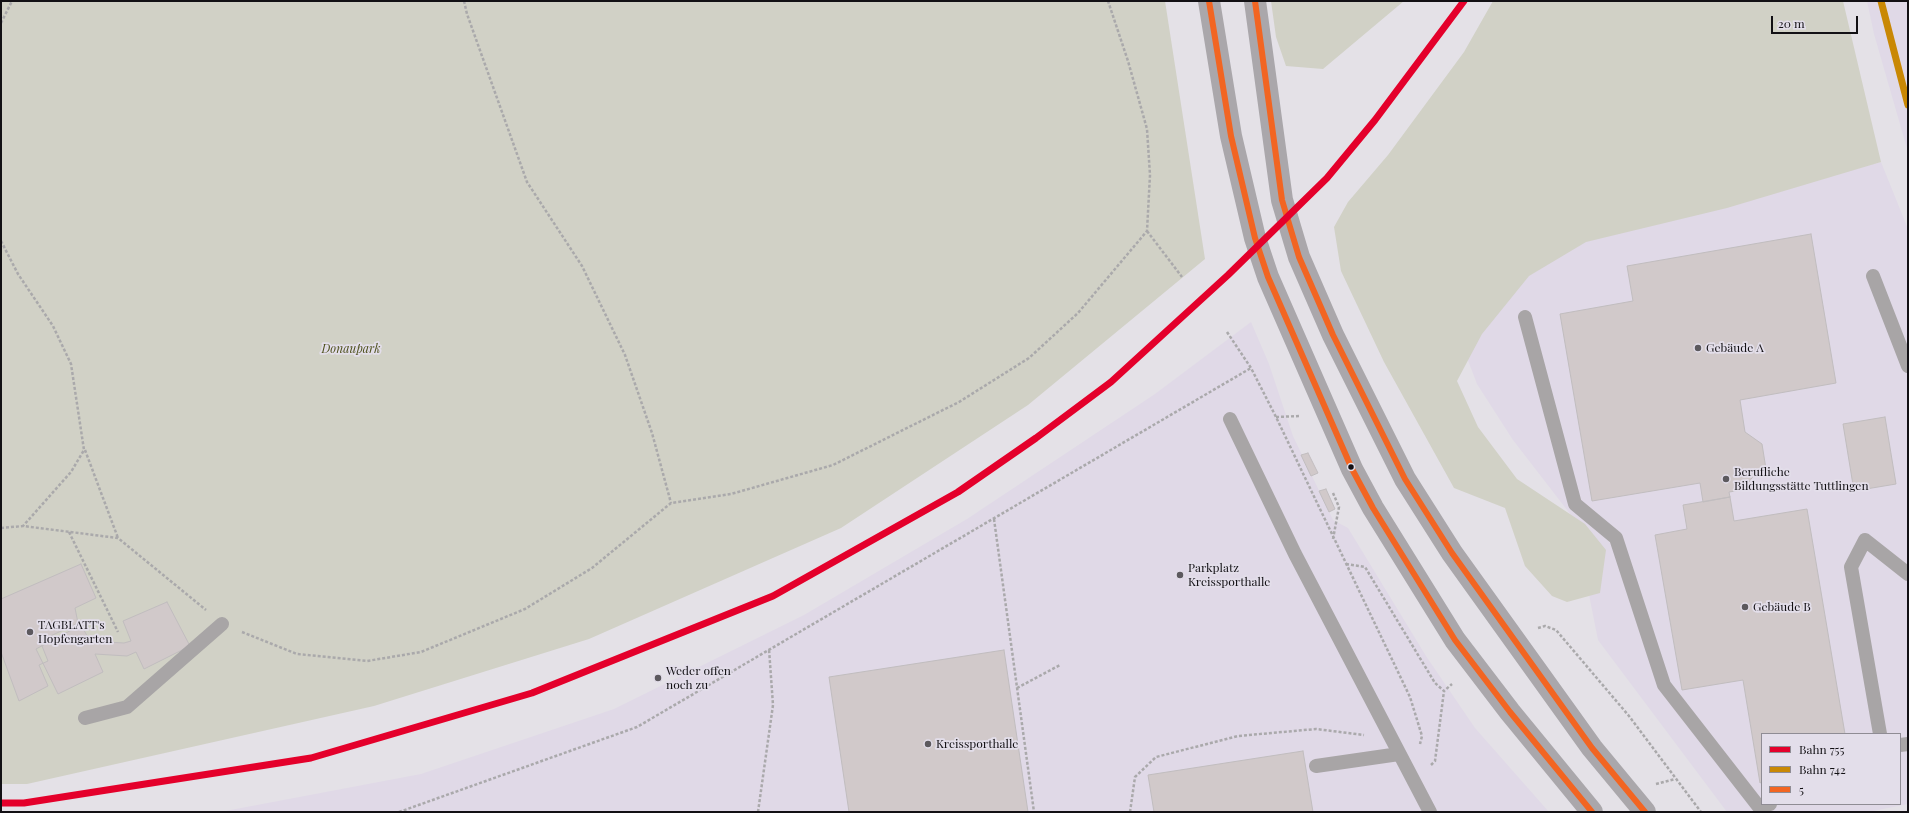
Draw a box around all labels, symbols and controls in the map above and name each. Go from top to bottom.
scale bar [1773,8,1860,34]
text: 20 m [1778,15,1805,31]
place label: Gebäude A [1706,341,1764,355]
park label: Donaupark [322,342,380,356]
marker: Gebäude A [1693,343,1703,353]
unlabelled marker [1346,462,1356,472]
place label: Berufliche Bildungsstätte Tuttlingen [1734,465,1869,493]
marker: Berufliche Bildungsstätte Tuttlingen [1721,474,1731,484]
place label: Parkplatz Kreissporthalle [1188,561,1270,589]
marker: Parkplatz Kreissporthalle [1175,570,1185,580]
place label: Gebäude B [1753,600,1811,614]
marker: Gebäude B [1740,602,1750,612]
place label: TAGBLATT's Hopfengarten [38,618,112,646]
marker: TAGBLATT's Hopfengarten [25,627,35,637]
place label: Weder offen noch zu [666,664,731,692]
marker: Weder offen noch zu [653,673,663,683]
legend [1761,733,1901,805]
place label: Kreissporthalle [936,737,1018,751]
marker: Kreissporthalle [923,739,933,749]
text: Bahn 755 [1799,741,1845,757]
text: Bahn 742 [1799,761,1846,777]
text: 5 [1799,781,1804,797]

